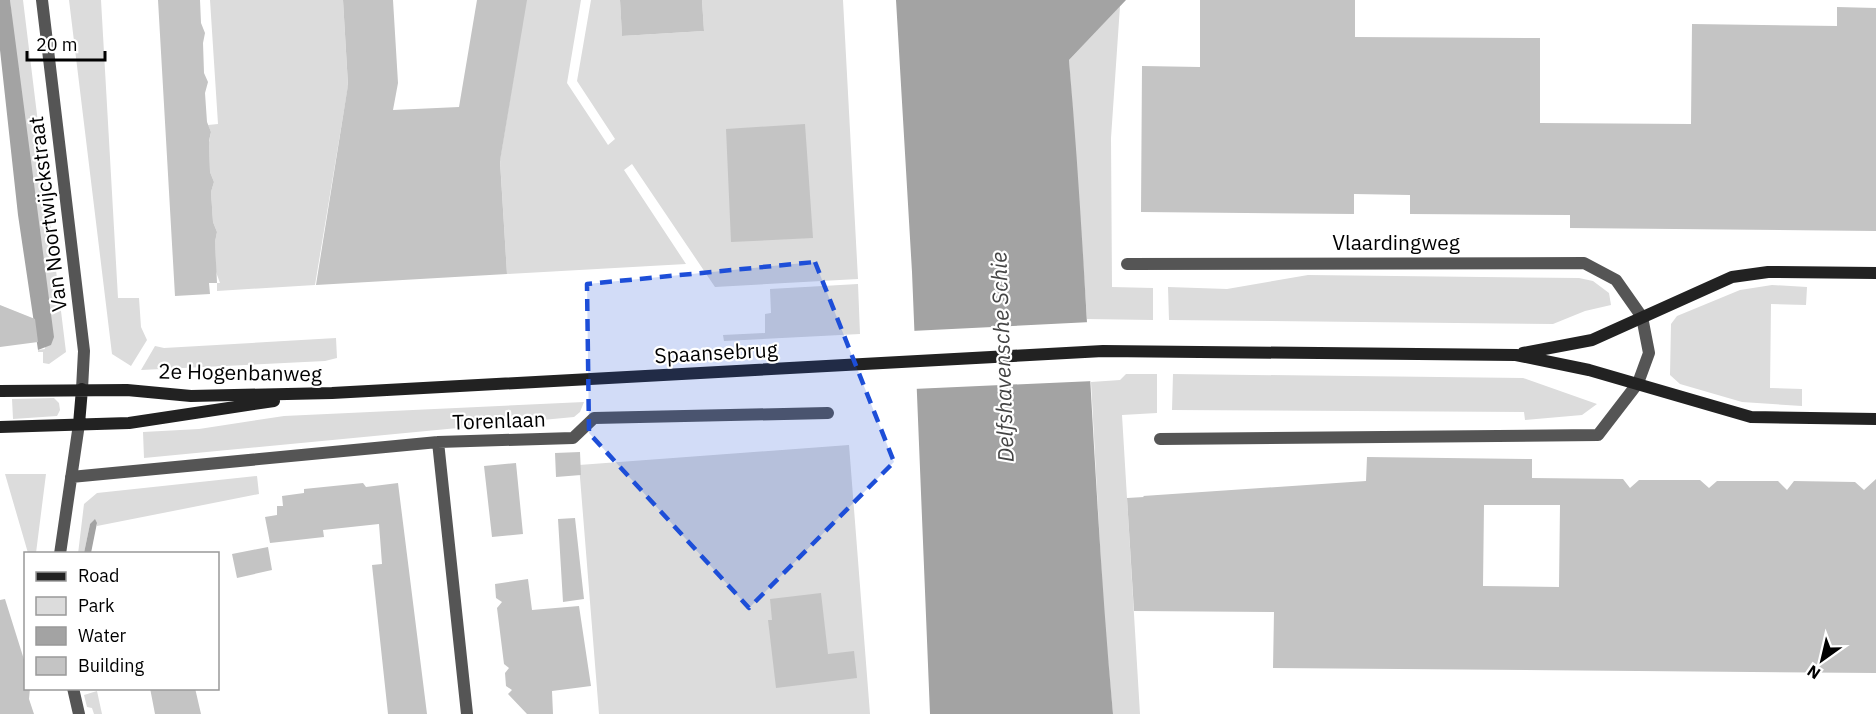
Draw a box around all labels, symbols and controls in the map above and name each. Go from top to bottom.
scale bar [27,24,105,62]
text: 20 m [36,33,78,56]
street label: Van Noortwijckstraat [21,115,73,313]
street label: Vlaardingweg [1332,228,1460,256]
water label: Delfshavensche Schie [983,251,1020,463]
street label: Spaansebrug [654,335,778,369]
street label: 2e Hogenbanweg [158,357,322,387]
street label: Torenlaan [452,404,546,436]
legend [24,552,219,690]
text: Road [78,564,119,587]
text: Park [78,594,115,617]
text: Water [78,624,127,647]
north arrow [1792,630,1852,690]
text: Building [78,654,145,677]
text: N [1803,661,1824,684]

